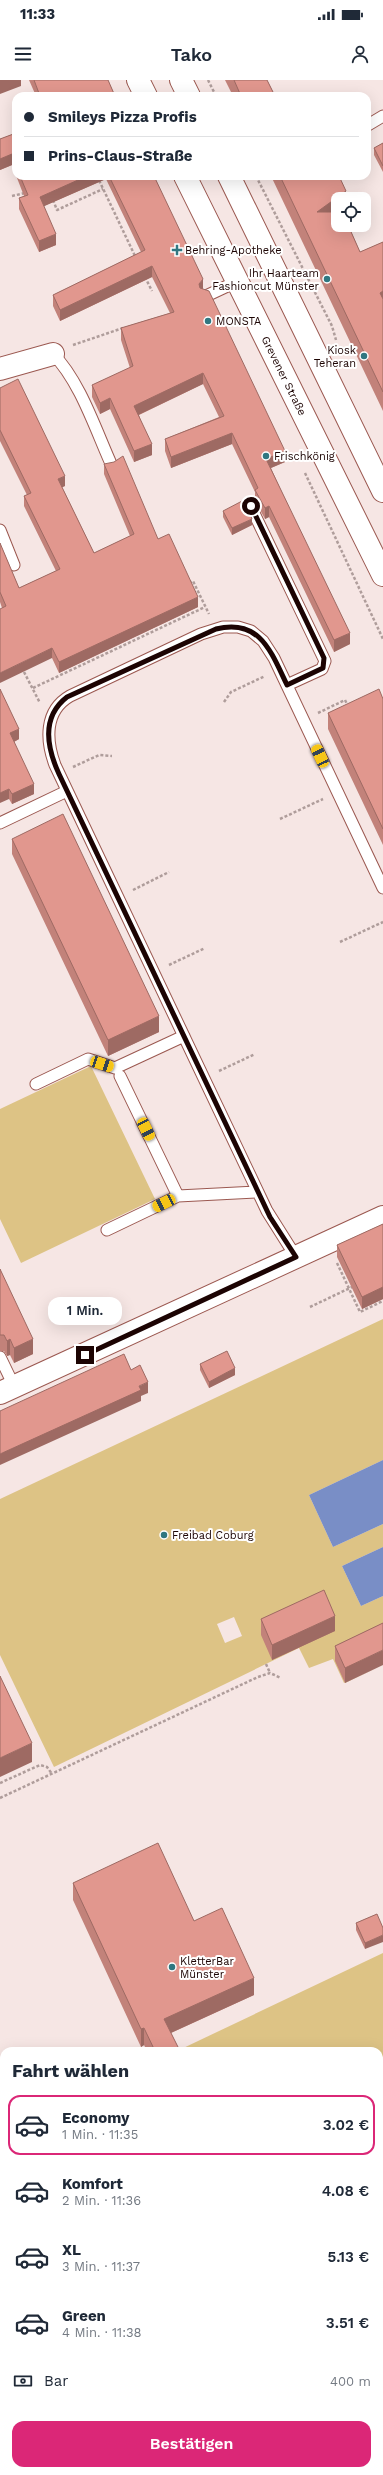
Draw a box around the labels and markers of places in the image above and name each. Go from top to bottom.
place label: Behring-Apotheke [185,244,282,257]
marker: Behring-Apotheke [172,245,182,255]
place label: Ihr Haarteam Fashioncut Münster [212,267,320,293]
marker: Ihr Haarteam Fashioncut Münster [322,274,332,284]
place label: MONSTA [216,315,261,328]
marker: MONSTA [203,316,213,326]
place label: Kiosk Teheran [314,344,356,370]
marker: Kiosk Teheran [359,351,369,361]
place label: Frischkönig [274,450,335,463]
marker: Frischkönig [261,451,271,461]
place label: Freibad Coburg [172,1529,254,1542]
marker: Freibad Coburg [159,1530,169,1540]
place label: KletterBar Münster [180,1955,234,1981]
marker: KletterBar Münster [167,1962,177,1972]

